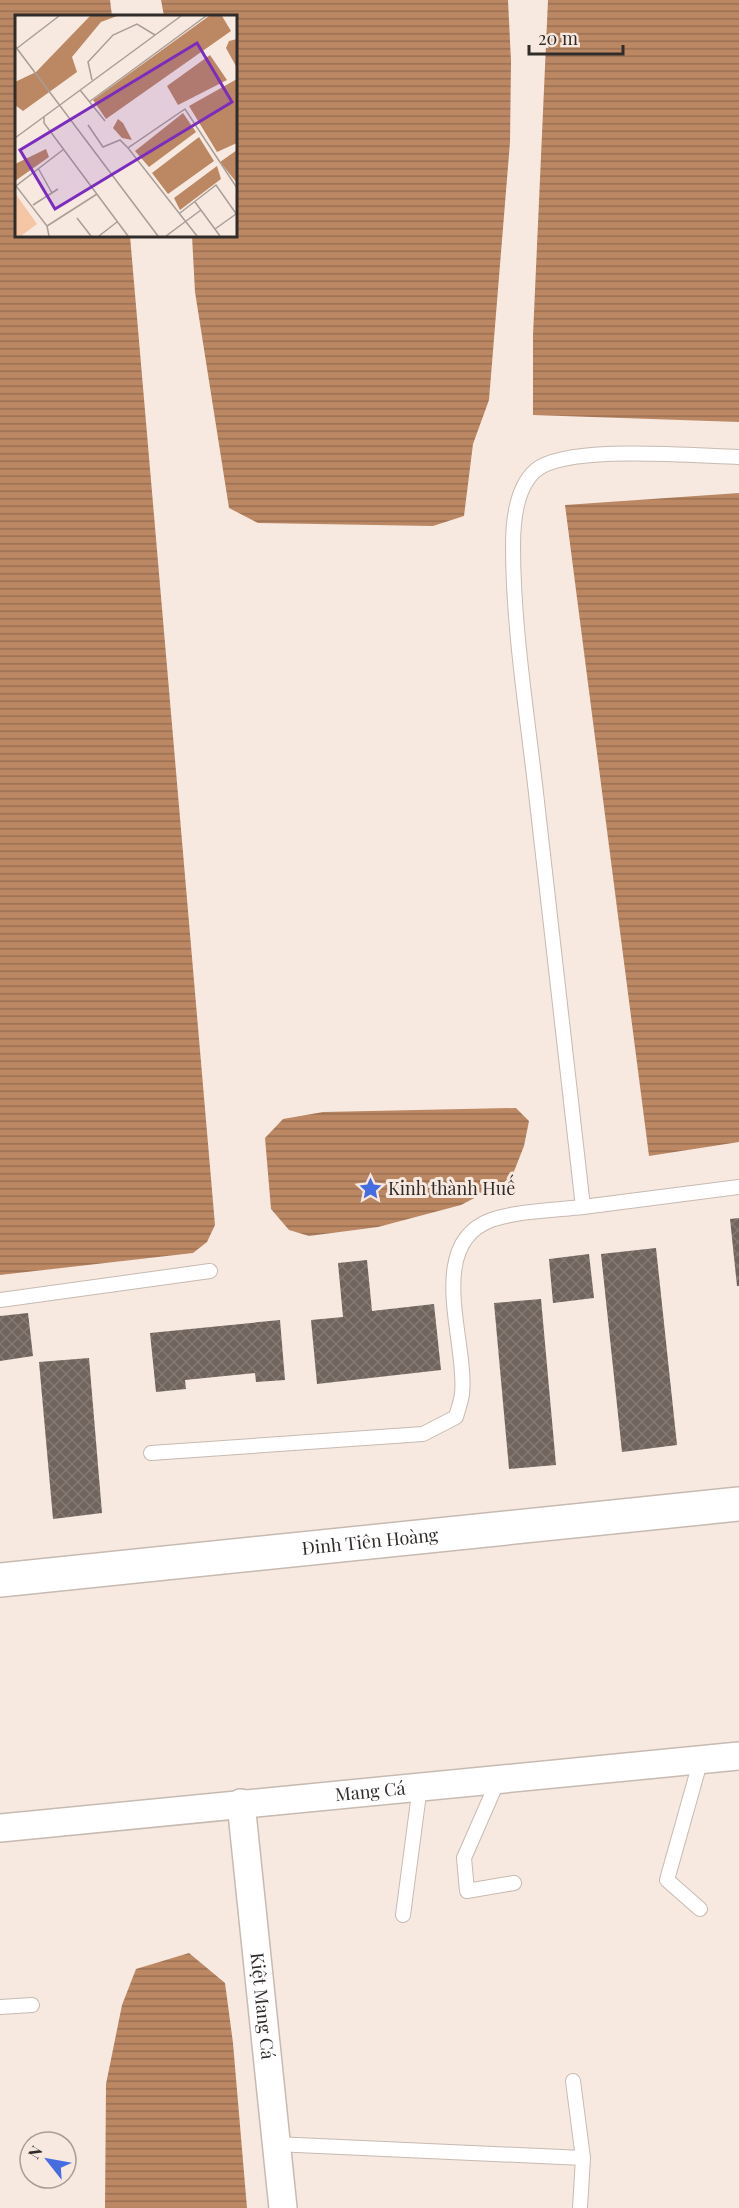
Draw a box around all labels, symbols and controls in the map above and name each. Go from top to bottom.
inset map [15,15,237,237]
scale bar [529,18,624,56]
text: 20 m [538,26,578,50]
place label: Kinh thành Huế [388,1174,515,1200]
place icon: Kinh thành Huế [357,1176,383,1202]
street label: Đinh Tiên Hoàng [301,1522,440,1560]
street label: Mang Cá [334,1776,406,1806]
street label: Kiệt Mang Cá [246,1951,281,2060]
north arrow [18,2130,78,2190]
text: N [23,2141,47,2162]

